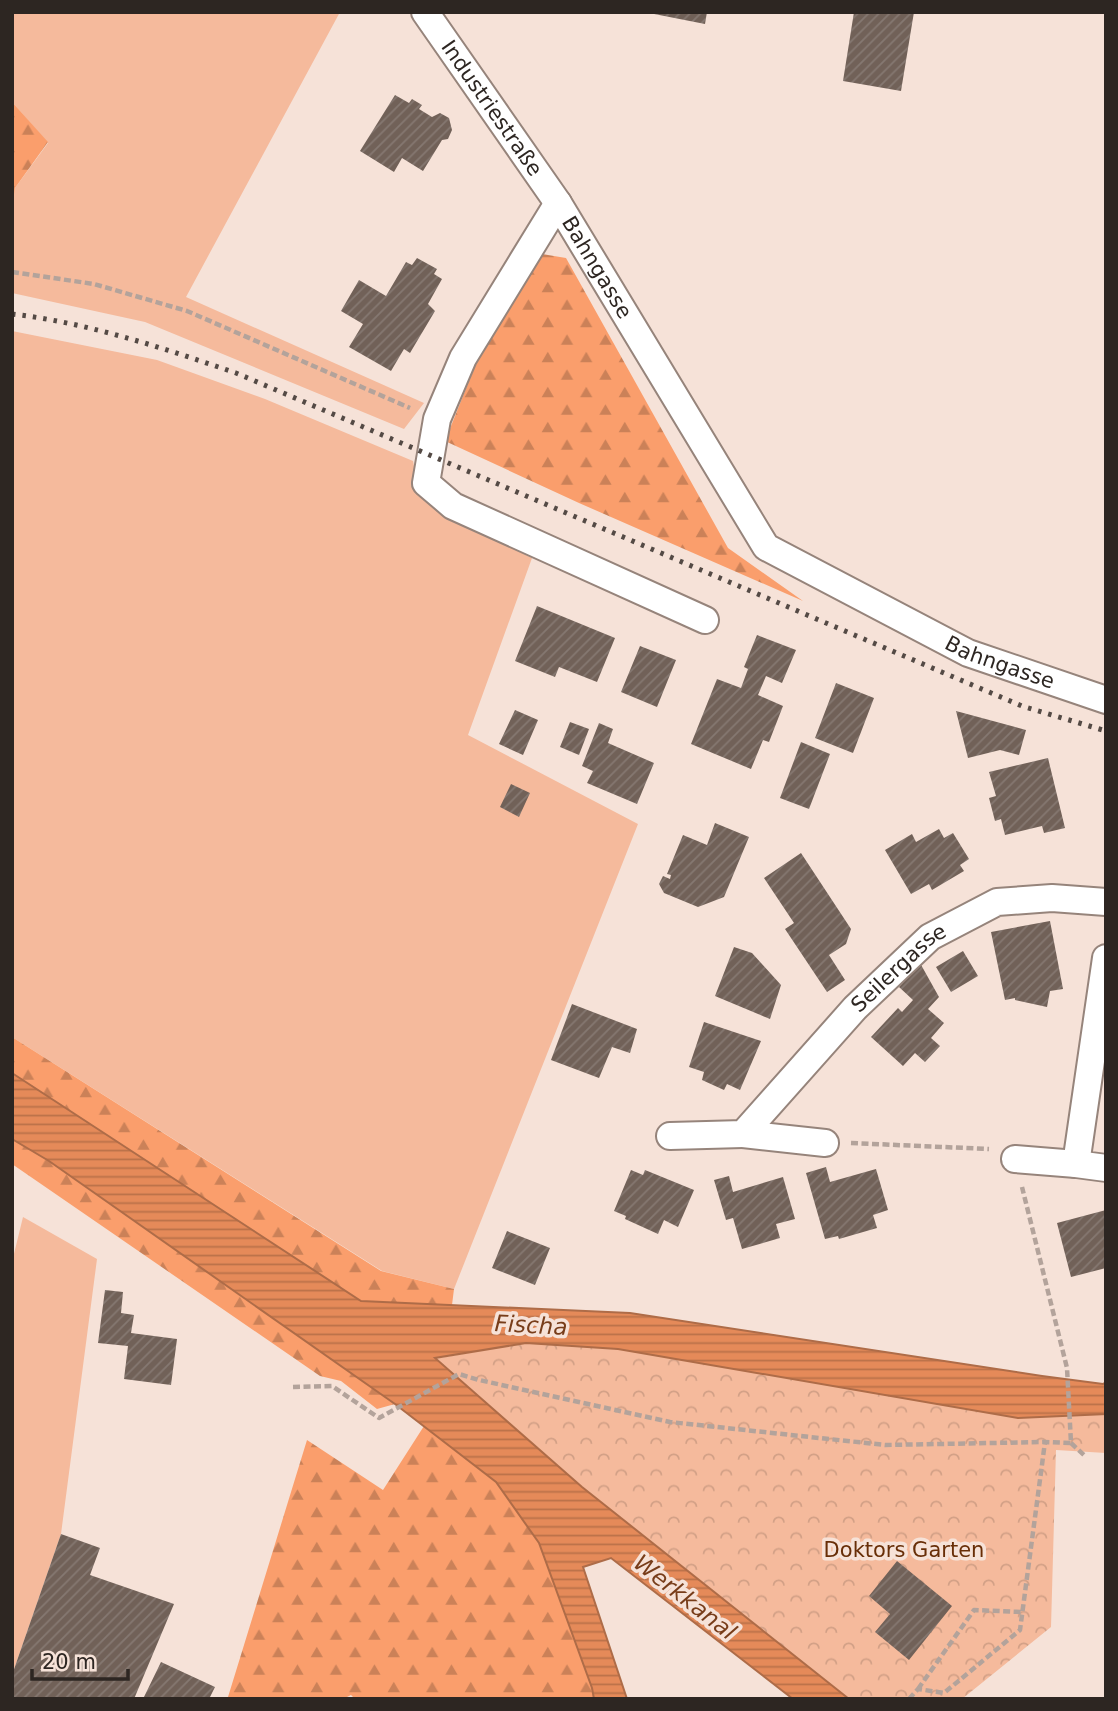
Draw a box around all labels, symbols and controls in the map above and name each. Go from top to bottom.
street label: Industriestraße [436,36,547,180]
street label: Bahngasse [557,212,637,323]
street label: Bahngasse [941,631,1058,694]
street label: Seilergasse [846,919,950,1017]
water label: Fischa [494,1310,568,1340]
park label: Doktors Garten [824,1538,984,1562]
water label: Werkkanal [629,1549,742,1645]
scale bar [32,1638,128,1682]
text: 20 m [42,1650,96,1674]

